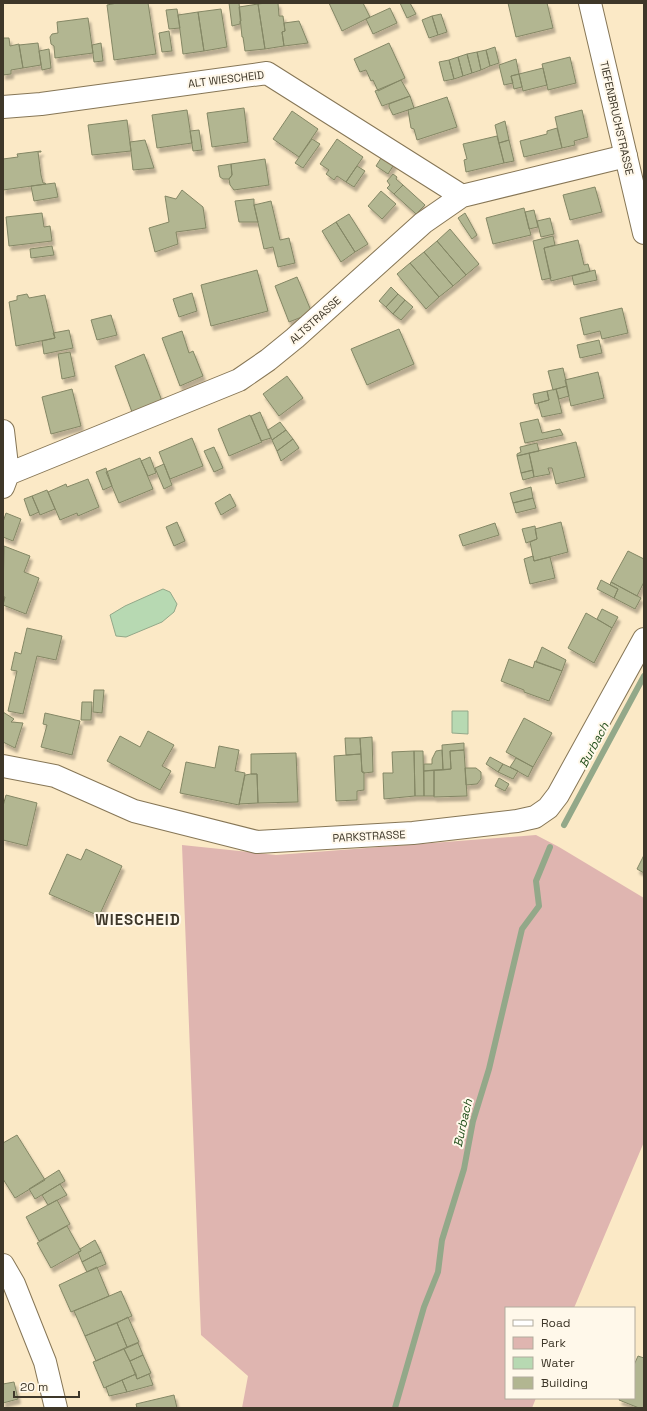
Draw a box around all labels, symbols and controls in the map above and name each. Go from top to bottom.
street label: TIEFENBRUCHSTRASSE [597,59,637,177]
street label: ALT WIESCHEID [187,67,265,91]
street label: ALTSTRASSE [286,293,344,347]
water label: Burbach [575,719,613,770]
street label: PARKSTRASSE [332,827,406,845]
district label: WIESCHEID [95,910,181,929]
water label: Burbach [450,1097,476,1149]
legend [505,1307,635,1399]
text: Road [541,1315,570,1331]
text: Park [541,1335,566,1351]
text: Water [541,1355,575,1371]
scale bar [14,1373,79,1399]
text: Building [541,1375,588,1391]
text: 20 m [20,1379,48,1395]

